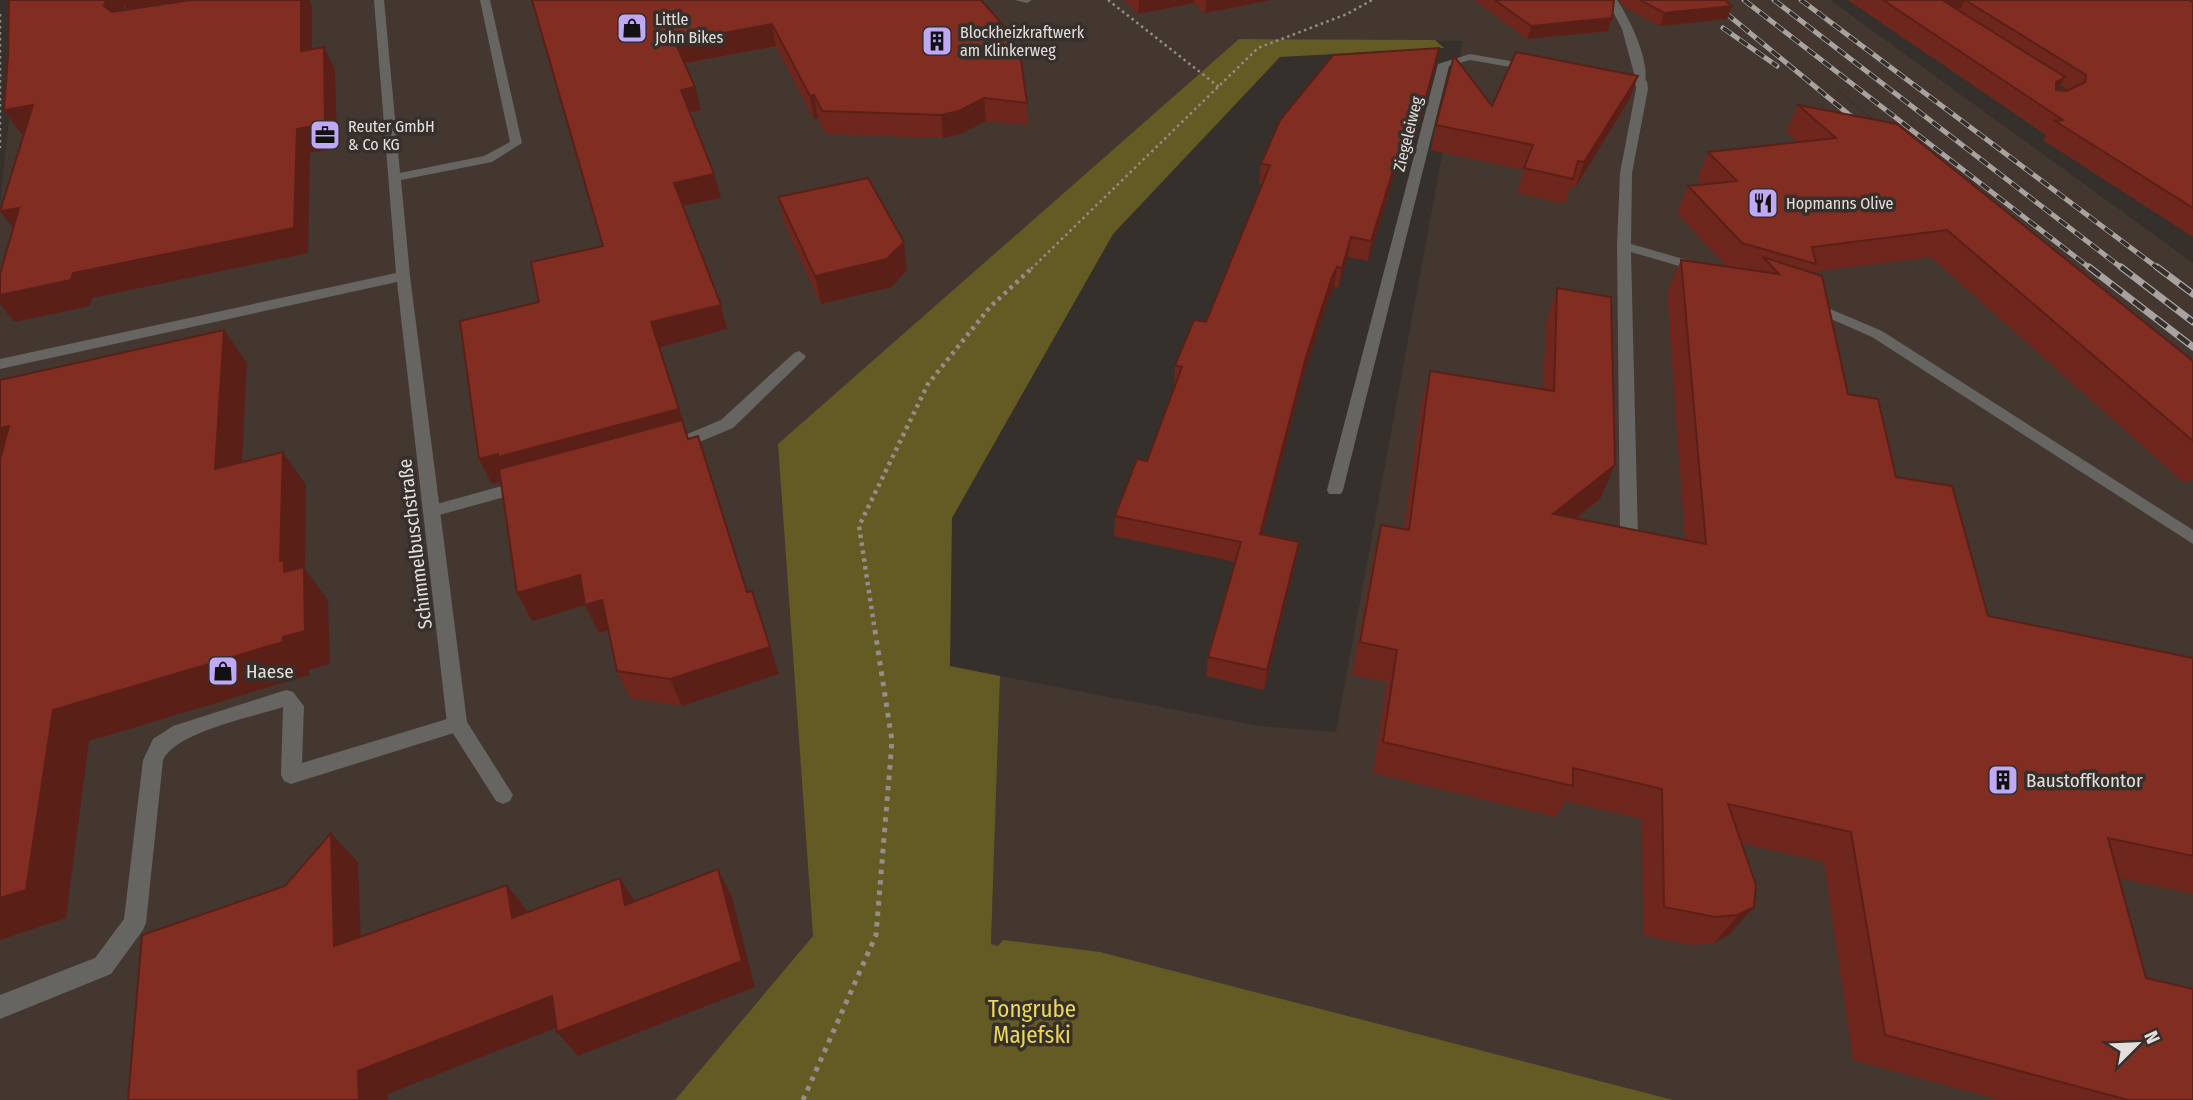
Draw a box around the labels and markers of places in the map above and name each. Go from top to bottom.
place label: Little John Bikes [655,10,723,47]
shop icon: Little John Bikes [615,11,649,45]
place label: Blockheizkraftwerk am Klinkerweg [960,23,1085,60]
building icon: Blockheizkraftwerk am Klinkerweg [920,24,954,58]
place label: Reuter GmbH & Co KG [348,117,435,154]
office icon: Reuter GmbH & Co KG [308,118,342,152]
restaurant icon: Hopmanns Olive [1746,186,1780,220]
place label: Hopmanns Olive [1786,194,1894,213]
shop icon: Haese [206,654,240,688]
place label: Haese [246,660,294,683]
building icon: Baustoffkontor [1986,763,2020,797]
place label: Baustoffkontor [2026,769,2143,792]

